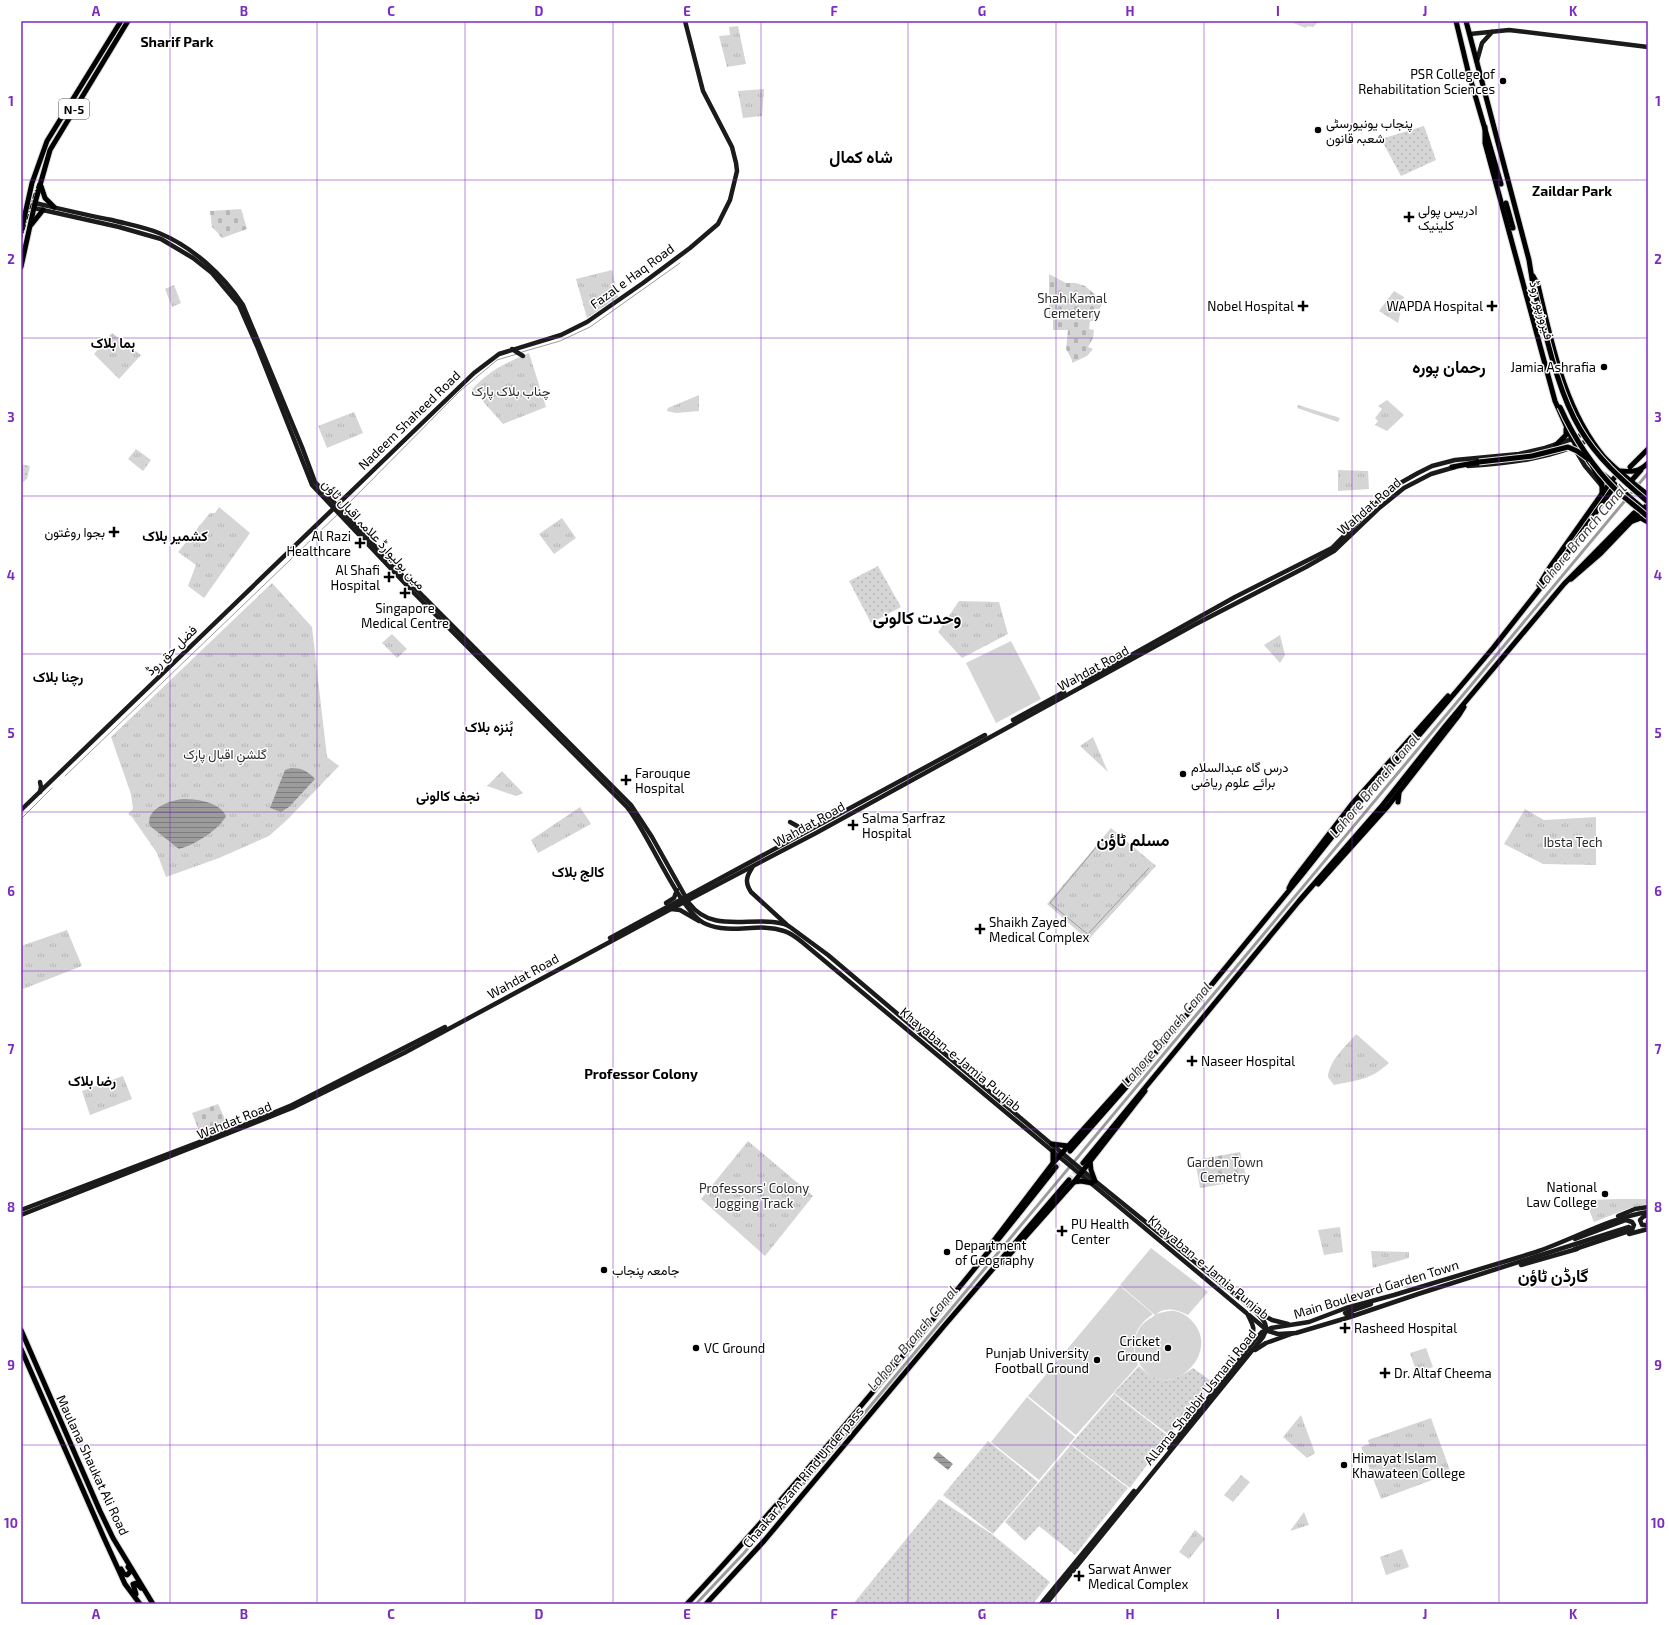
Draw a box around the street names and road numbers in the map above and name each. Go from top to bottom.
road number: N-5 [59,99,89,119]
street label: Fazal e Haq Road [587,240,677,312]
street label: فیروزپور روڈ [1525,279,1558,342]
street label: Nadeem Shaheed Road [355,367,463,473]
street label: Wahdat Road [1334,474,1404,538]
street label: مین بولیوارڈ علامہ اقبال ٹاؤن [318,476,429,593]
street label: فضل حق روڈ [142,621,201,679]
street label: Wahdat Road [1054,642,1132,694]
street label: Wahdat Road [770,798,848,850]
street label: Wahdat Road [484,950,562,1002]
street label: Khayaban-e-Jamia Punjab [897,1004,1025,1114]
street label: Wahdat Road [194,1098,274,1142]
street label: Khayaban-e-Jamia Punjab [1145,1212,1273,1322]
street label: Main Boulevard Garden Town [1291,1256,1461,1322]
street label: Allama Shabbir Usmani Road [1140,1326,1260,1468]
street label: Maulana Shaukat Ali Road [53,1392,133,1538]
street label: Chaakar Azam Rind Underpass [739,1403,867,1551]

